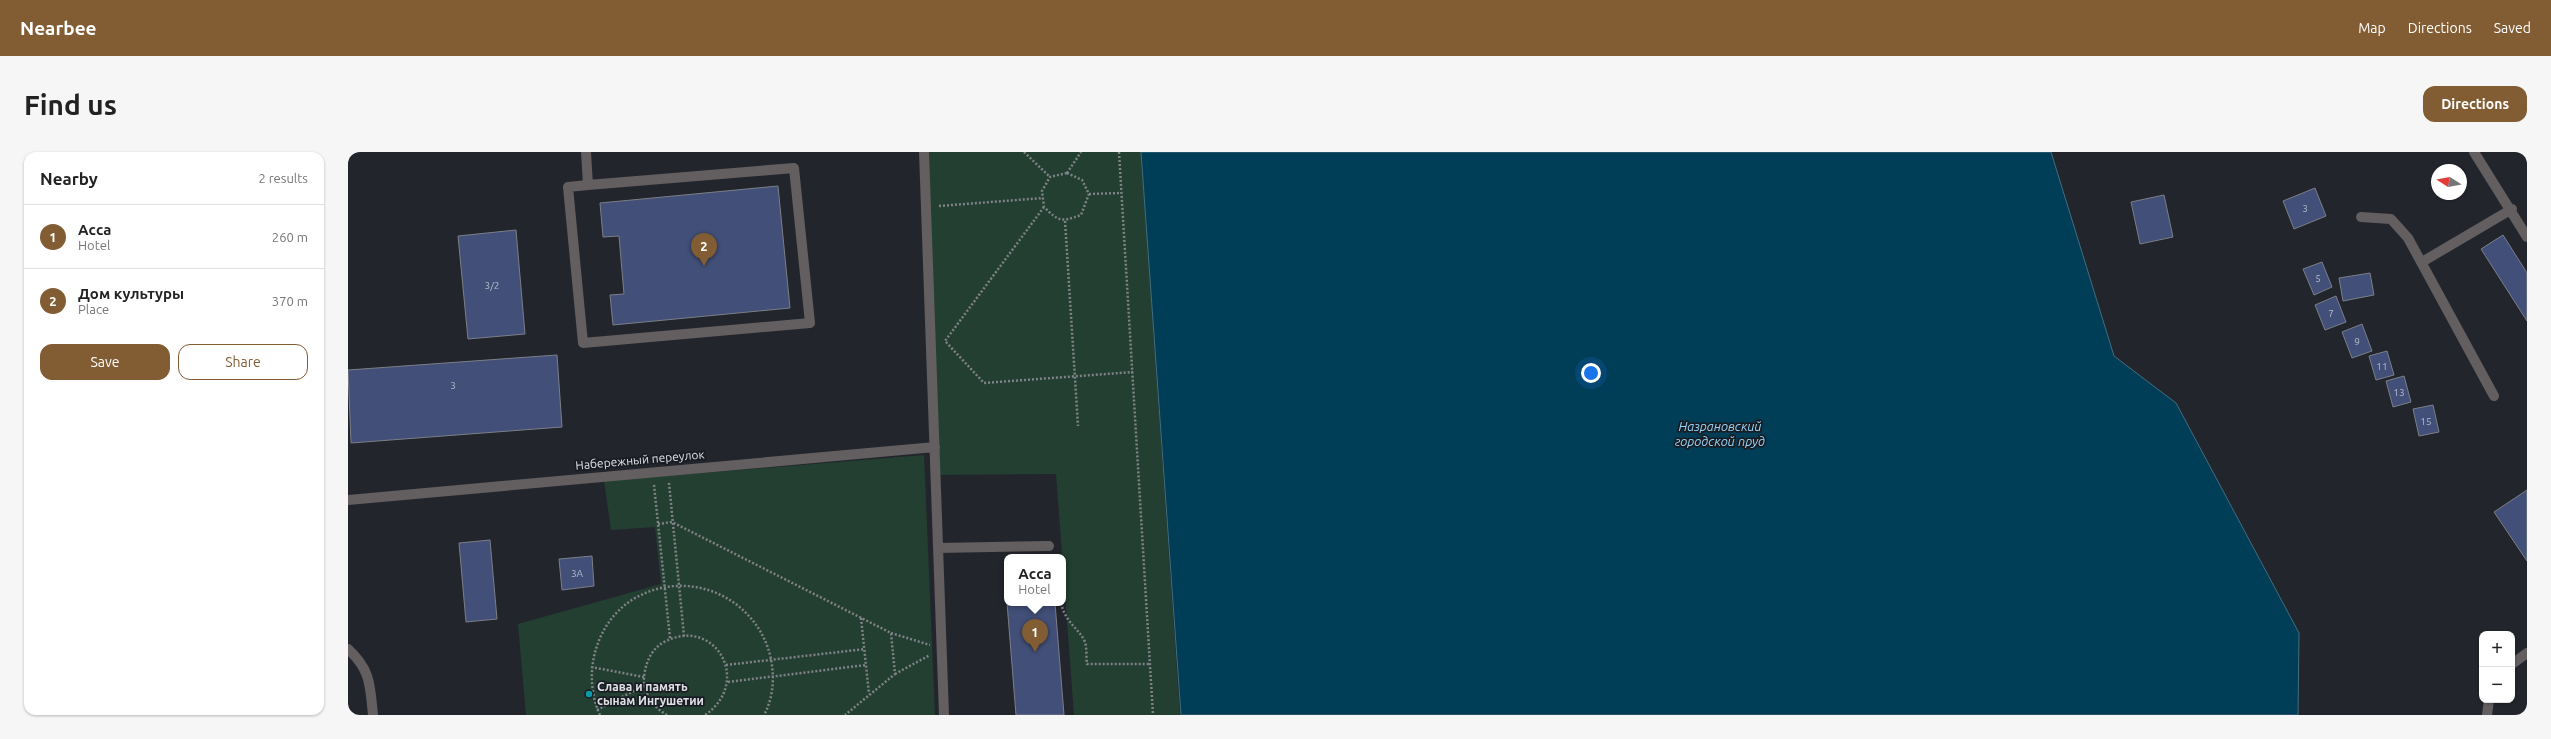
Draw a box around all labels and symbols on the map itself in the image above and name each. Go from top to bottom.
north arrow [2431,164,2467,200]
house number: 3 [2302,203,2308,214]
pin: 2 [691,233,717,266]
house number: 5 [2315,273,2321,284]
house number: 3/2 [485,280,499,291]
house number: 7 [2328,308,2334,319]
house number: 9 [2354,336,2360,347]
house number: 11 [2376,361,2388,372]
your location [1581,363,1601,383]
house number: 3 [450,380,456,391]
house number: 13 [2393,387,2405,398]
house number: 15 [2420,416,2432,427]
water label: Назрановский городской пруд [1675,419,1765,448]
street label: Набережный переулок [575,447,705,472]
house number: 3А [571,568,584,579]
pin: 1 [1022,619,1048,652]
place label: Слава и память сынам Ингушетии [597,680,704,707]
marker: Слава и память сынам Ингушетии [584,689,594,699]

